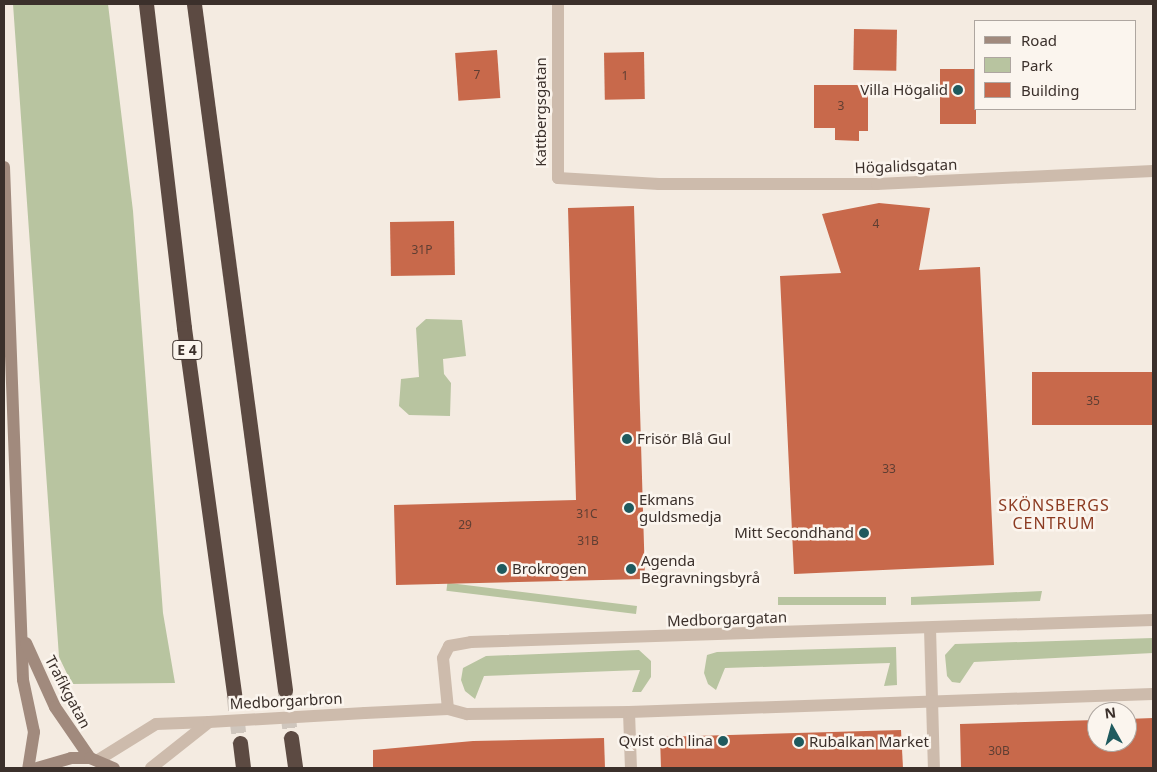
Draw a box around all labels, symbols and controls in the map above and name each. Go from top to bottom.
legend [974,20,1137,110]
text: Road [1021,30,1057,50]
text: Park [1021,55,1053,75]
street label: Kattbergsgatan [532,57,550,167]
house number: 7 [474,68,480,82]
house number: 1 [622,69,628,83]
text: Building [1021,80,1079,100]
place label: Villa Högalid [860,81,948,99]
marker: Villa Högalid [952,84,964,96]
house number: 3 [838,99,844,113]
street label: Högalidsgatan [854,155,958,177]
house number: 4 [873,217,879,231]
house number: 31P [412,243,432,257]
road number: E 4 [172,338,202,362]
house number: 35 [1086,394,1100,408]
place label: Frisör Blå Gul [637,430,731,448]
marker: Frisör Blå Gul [621,433,633,445]
house number: 33 [882,462,896,476]
place label: Ekmans guldsmedja [639,490,722,525]
district label: SKÖNSBERGS CENTRUM [997,495,1111,533]
marker: Ekmans guldsmedja [623,502,635,514]
house number: 31C [576,507,598,521]
house number: 29 [458,518,472,532]
place label: Mitt Secondhand [734,524,854,542]
marker: Mitt Secondhand [858,527,870,539]
house number: 31B [577,534,599,548]
place label: Agenda Begravningsbyrå [641,551,760,586]
place label: Brokrogen [512,560,587,578]
marker: Brokrogen [496,563,508,575]
marker: Agenda Begravningsbyrå [625,563,637,575]
street label: Medborgargatan [667,608,787,630]
street label: Trafikgatan [41,653,95,731]
street label: Medborgarbron [229,689,343,713]
north arrow [1087,702,1137,752]
text: N [1103,702,1117,723]
place label: Qvist och lina [618,732,713,750]
place label: Rubalkan Market [809,733,929,751]
marker: Qvist och lina [717,735,729,747]
marker: Rubalkan Market [793,736,805,748]
house number: 30B [988,744,1010,758]

